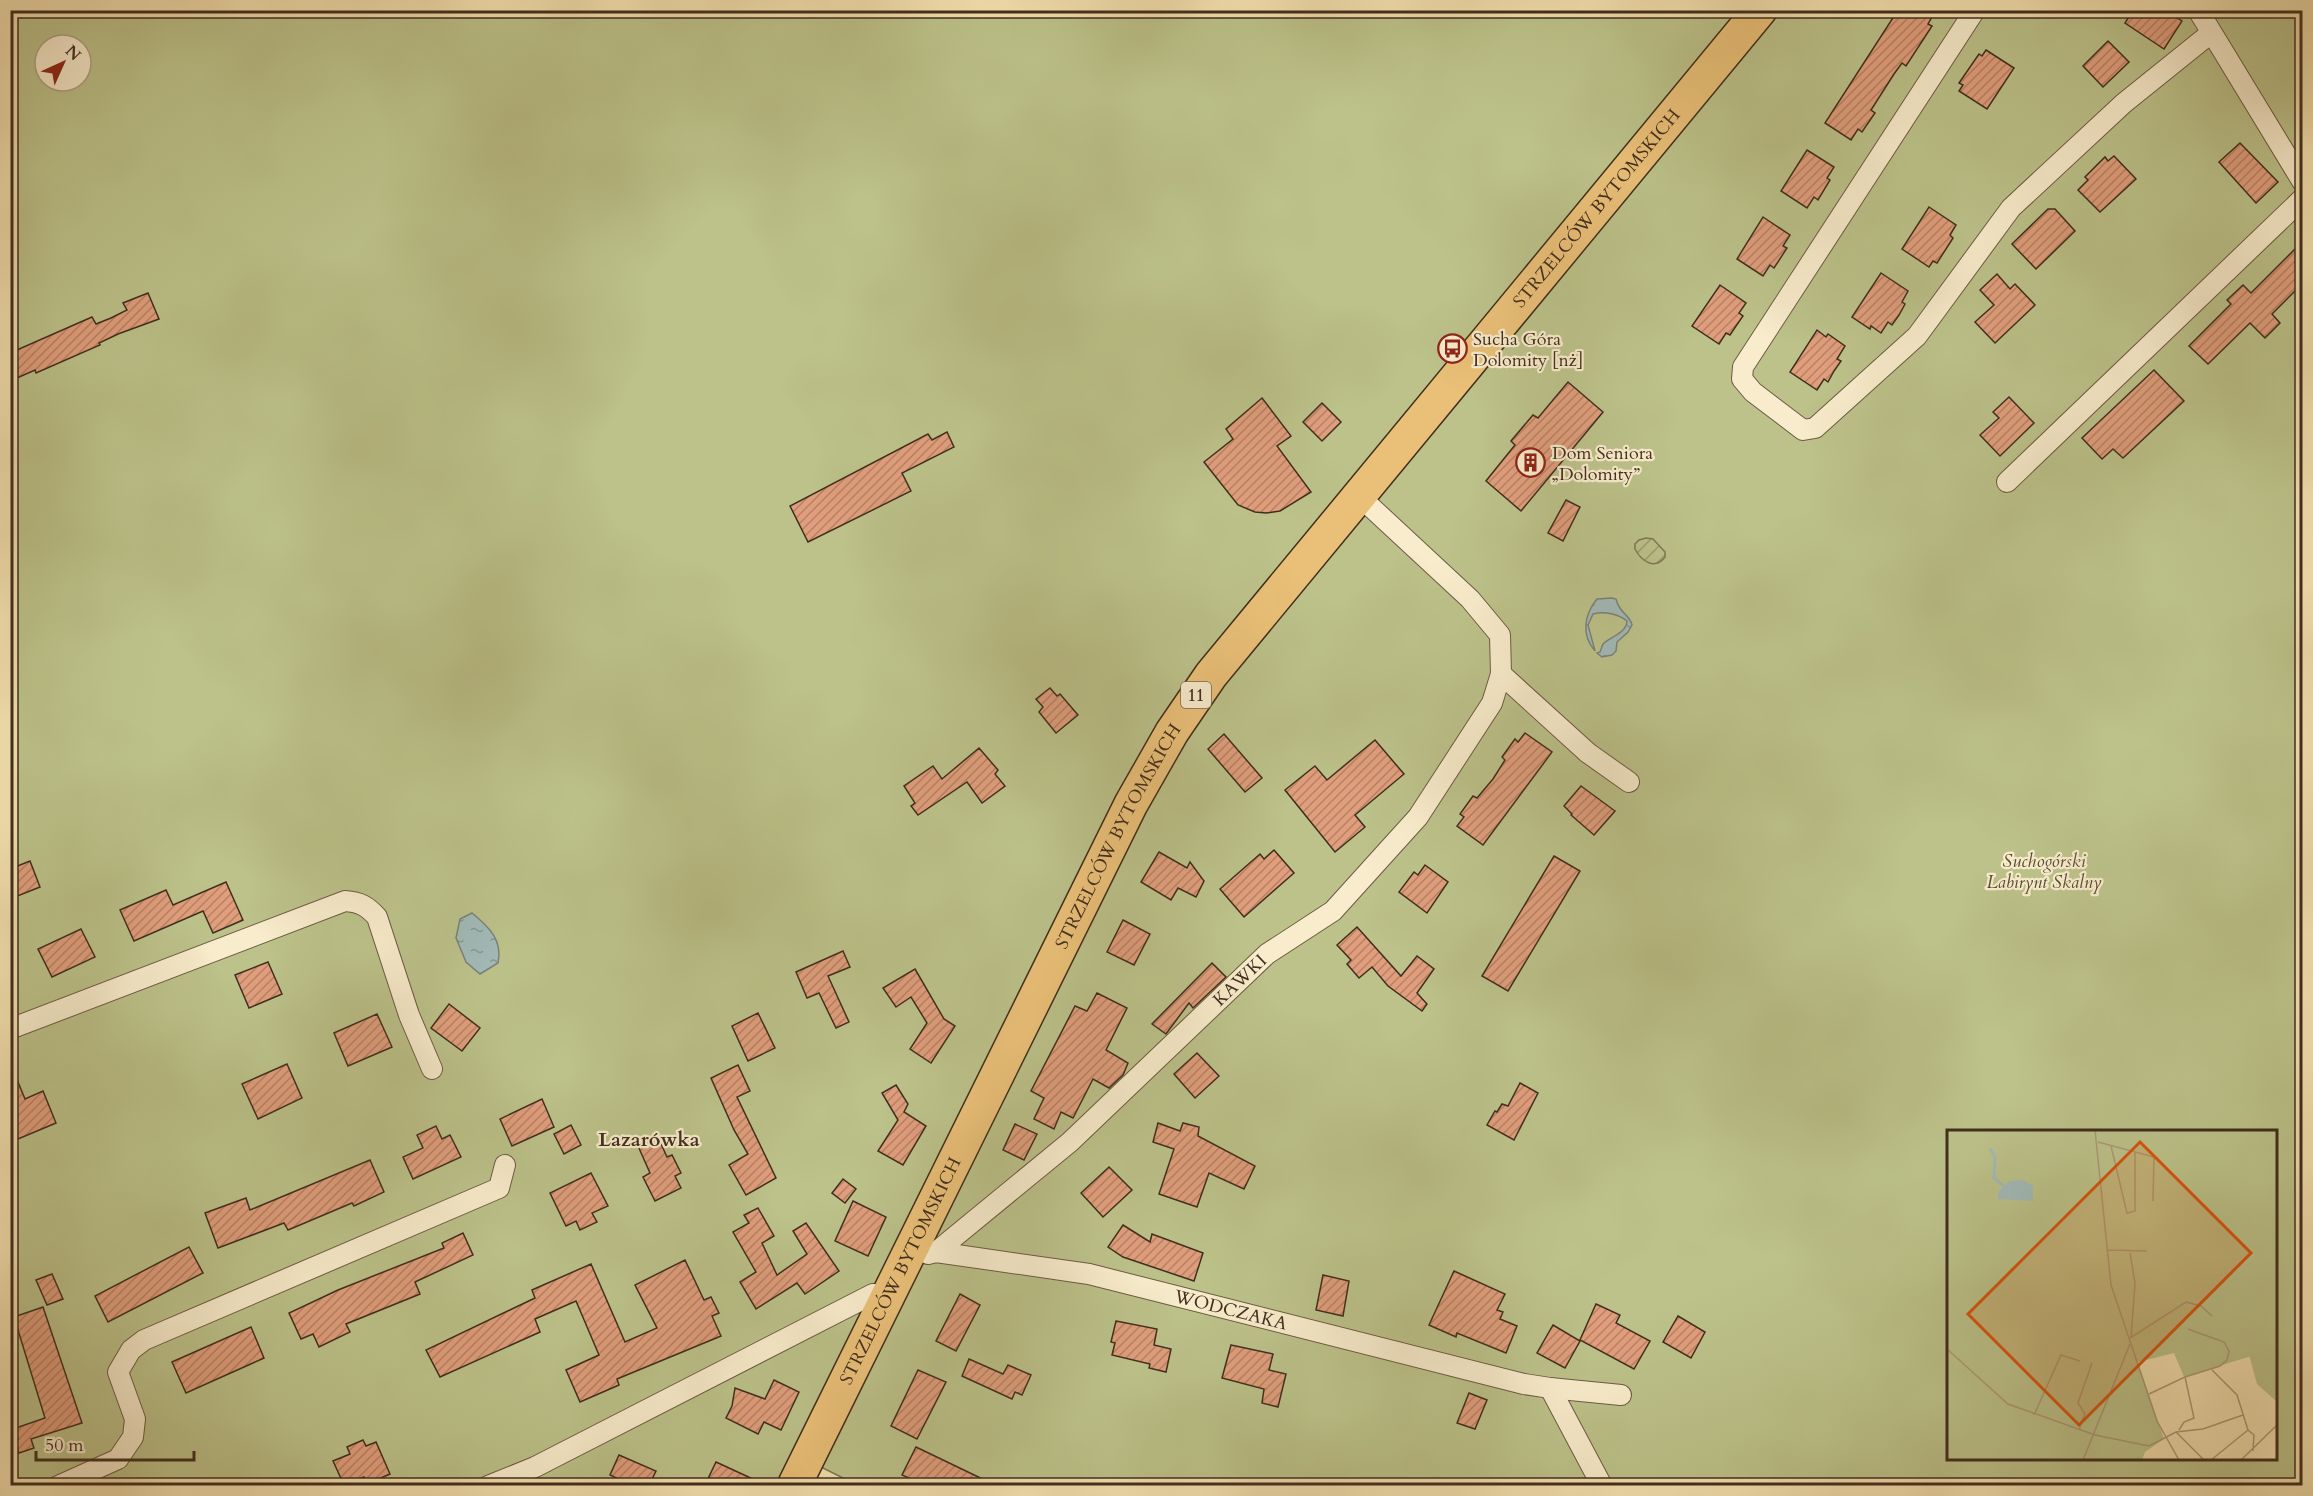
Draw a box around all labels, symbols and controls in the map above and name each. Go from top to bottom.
north arrow [33,33,93,93]
text: N [60,40,86,66]
street label: STRZELCÓW BYTOMSKICH [1507,104,1686,313]
place label: Sucha Góra Dolomity [nż] [1473,327,1583,373]
bus stop icon: Sucha Góra Dolomity [nż] [1436,333,1468,365]
place label: Dom Seniora „Dolomity” [1552,441,1653,487]
building icon: Dom Seniora „Dolomity” [1515,447,1547,479]
road number: 11 [1181,682,1211,708]
street label: STRZELCÓW BYTOMSKICH [1049,719,1187,953]
park label: Suchogórski Labirynt Skalny [1987,849,2102,895]
street label: KAWKI [1208,949,1272,1012]
district label: Lazarówka [598,1126,700,1153]
inset map [1947,1130,2277,1460]
street label: STRZELCÓW BYTOMSKICH [834,1153,968,1389]
street label: WODCZAKA [1170,1284,1290,1337]
scale bar [36,1424,194,1462]
text: 50 m [45,1433,84,1458]

